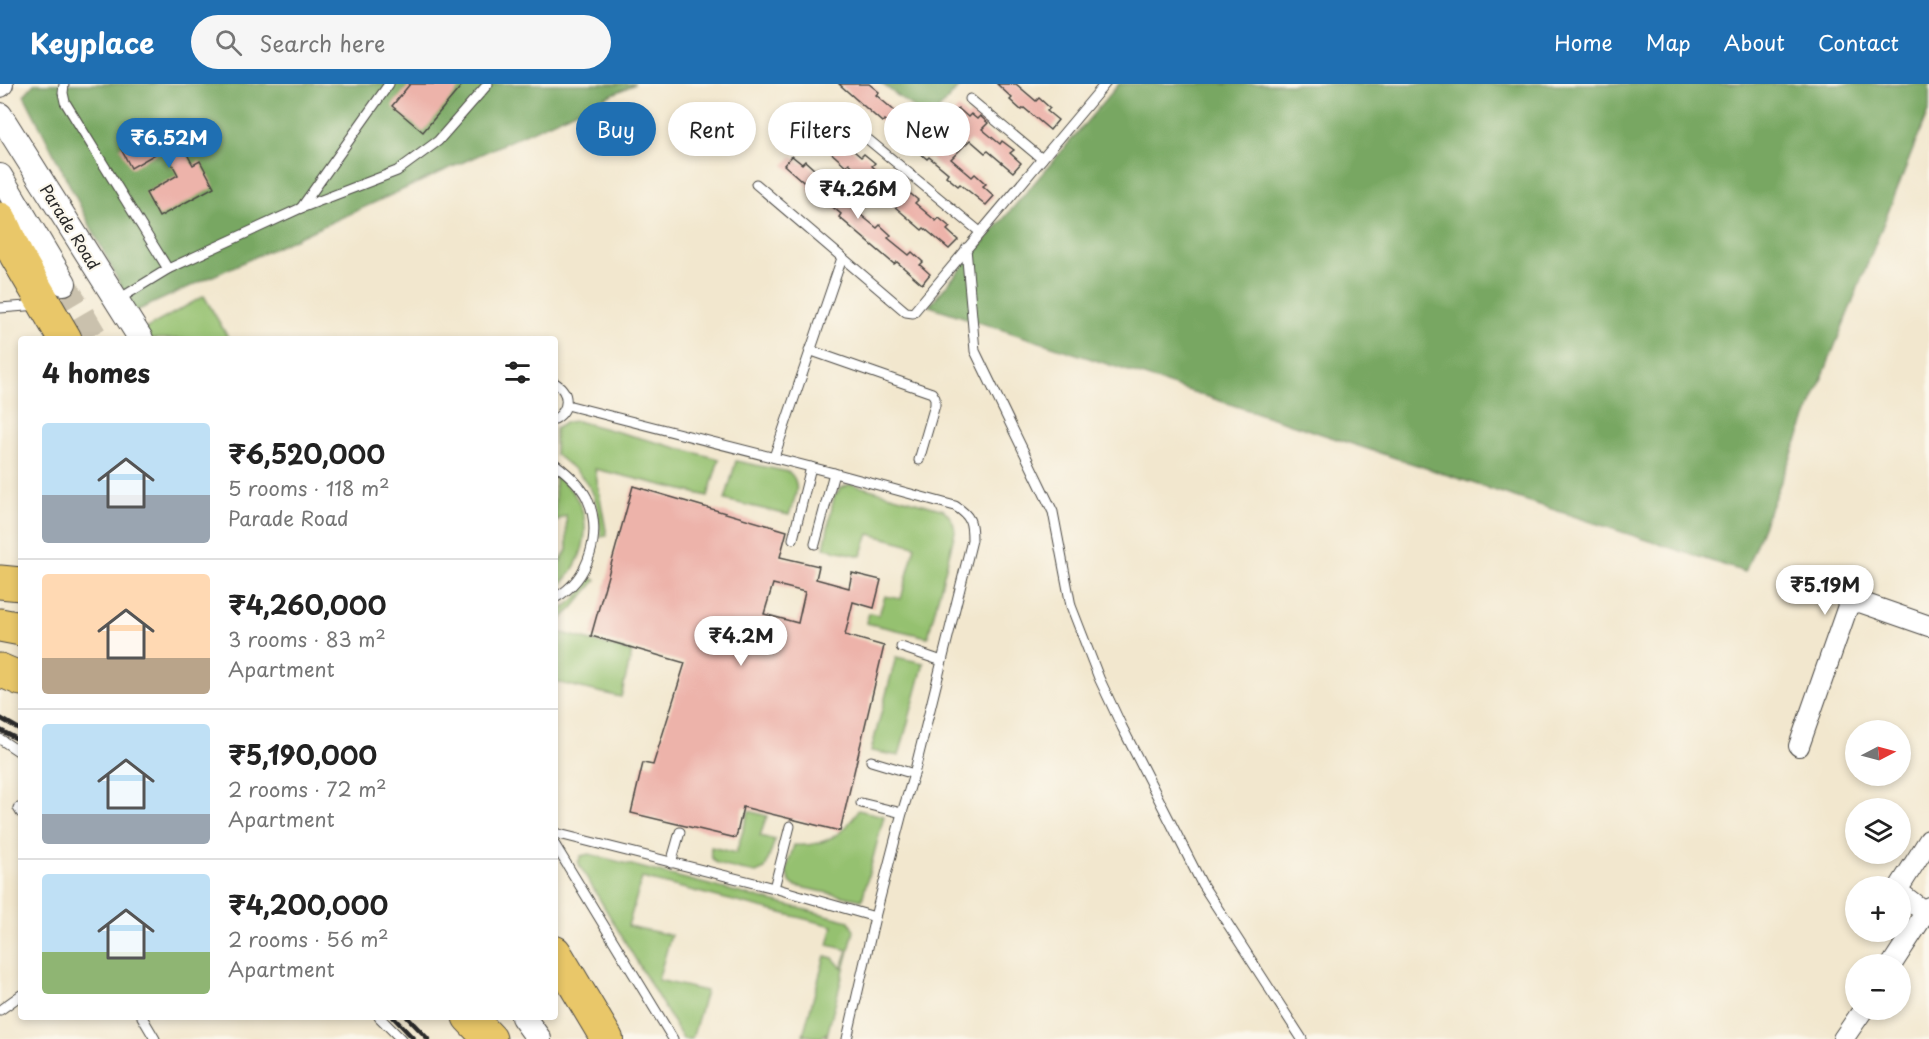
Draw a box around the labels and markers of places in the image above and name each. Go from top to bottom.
pin: ₹6.52M [120,118,218,169]
pin: ₹4.26M [809,169,907,220]
pin: ₹5.19M [1776,565,1874,616]
pin: ₹4.2M [699,616,783,667]

